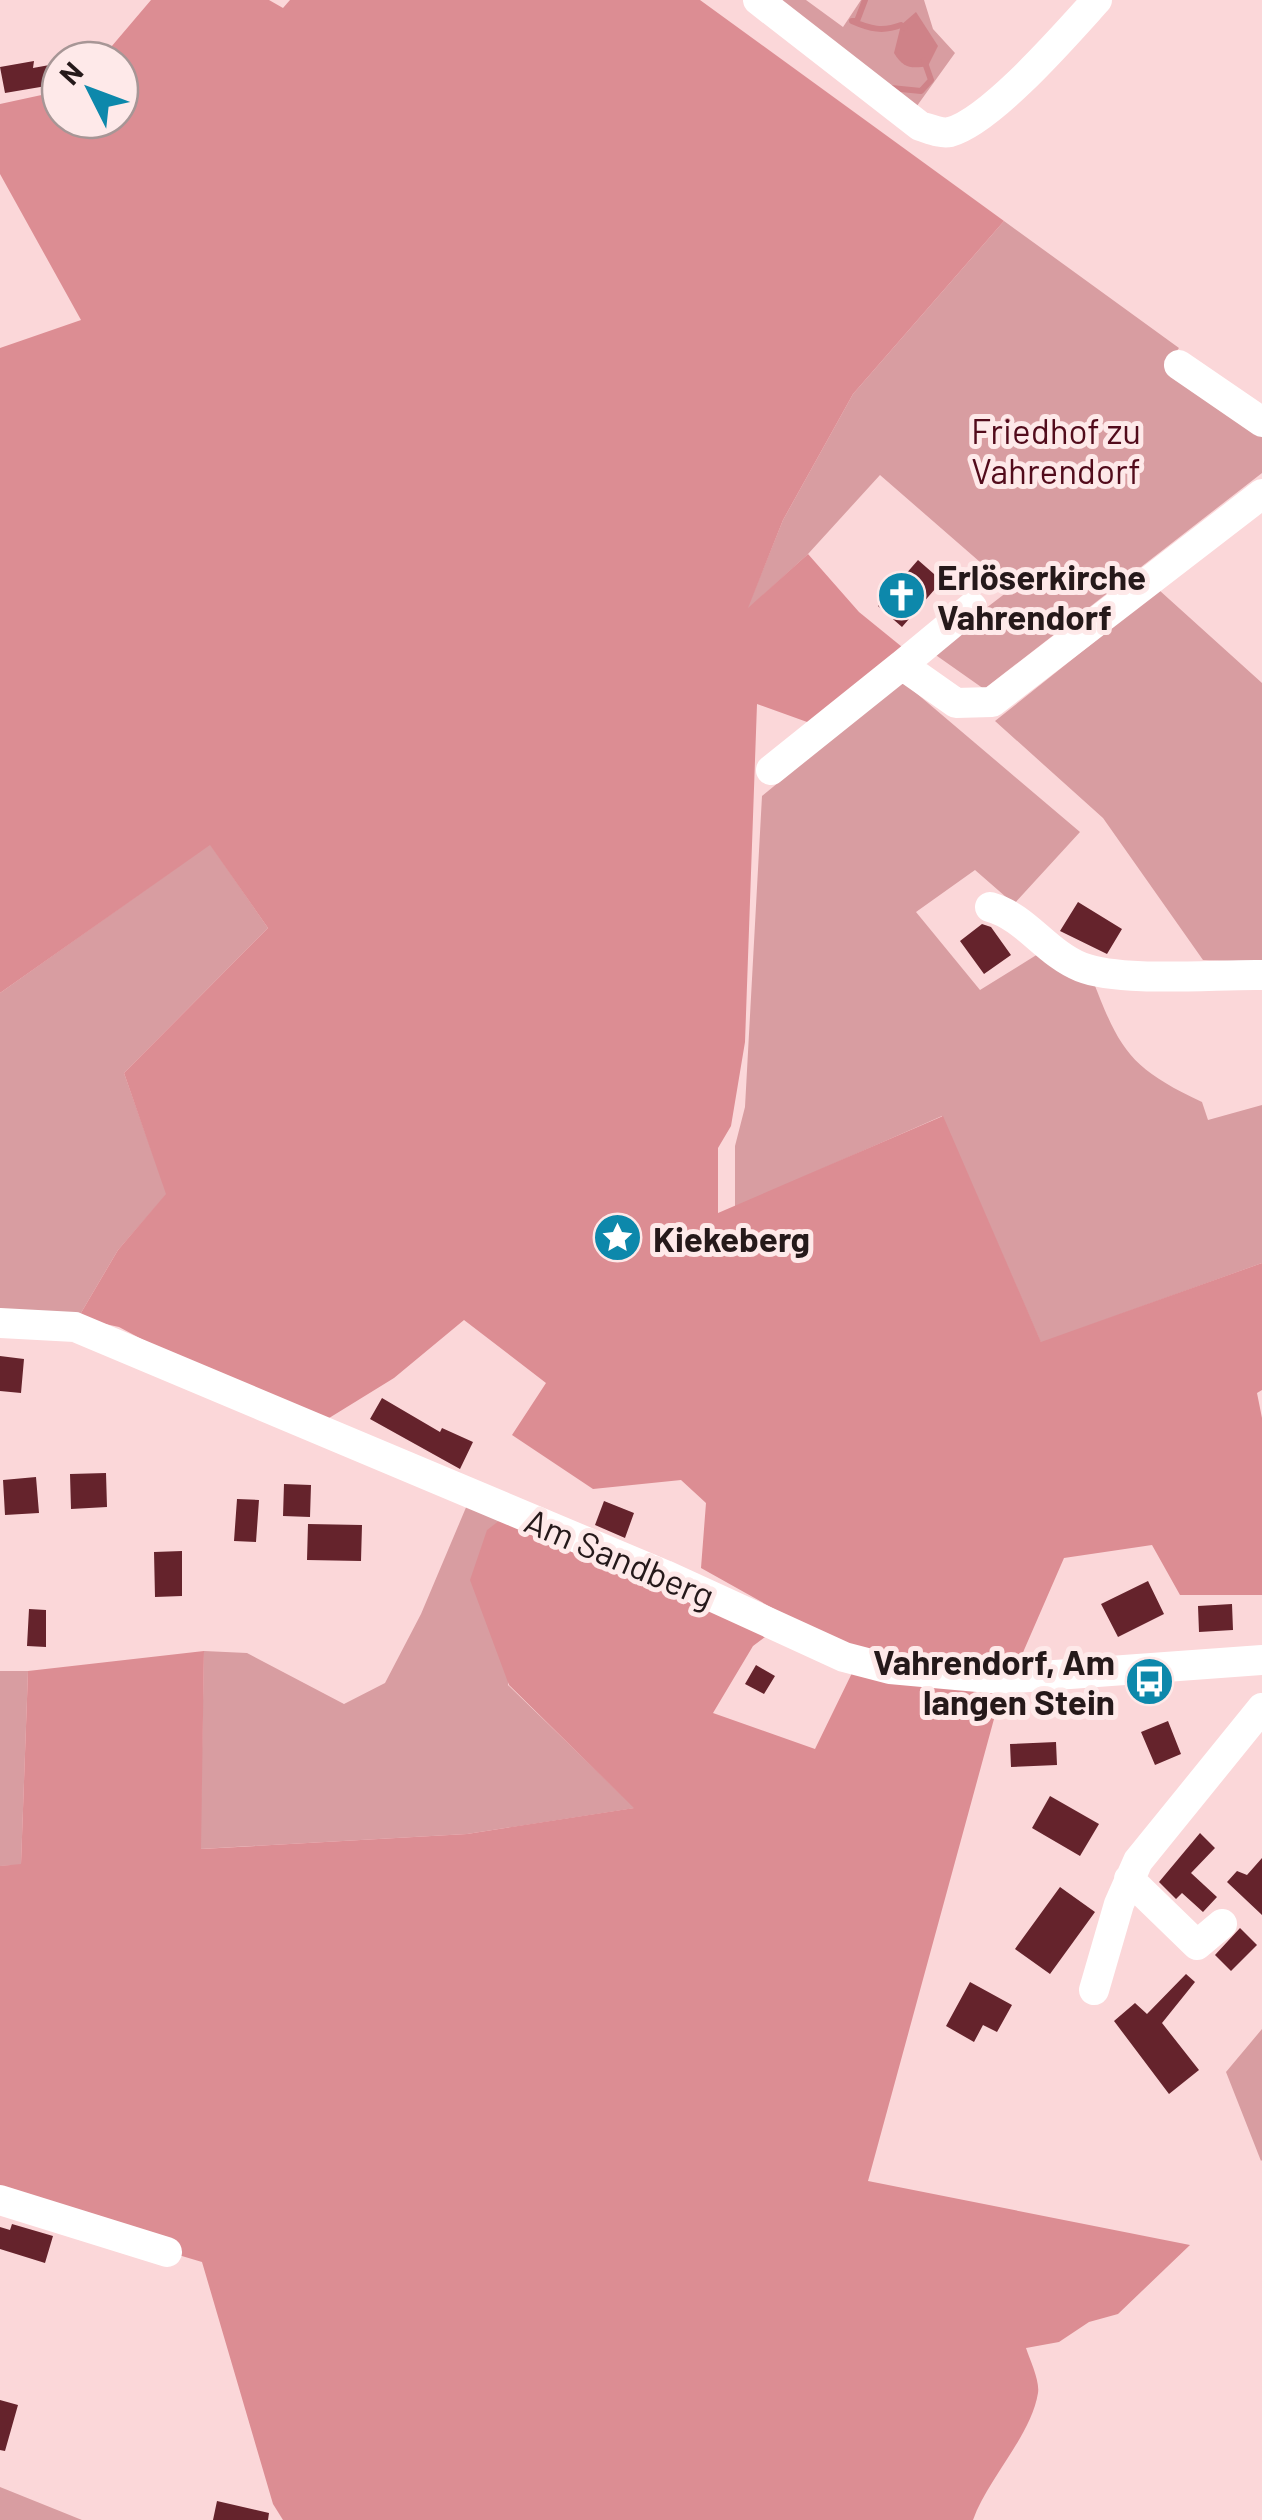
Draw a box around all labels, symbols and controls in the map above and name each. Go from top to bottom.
north arrow [40,40,140,140]
text: N [52,54,90,91]
park label: Friedhof zu Vahrendorf [971,409,1141,491]
place label: Erlöserkirche Vahrendorf [937,555,1146,637]
church icon: Erlöserkirche Vahrendorf [876,570,928,622]
place icon: Kiekeberg [592,1212,644,1264]
place label: Kiekeberg [653,1217,810,1259]
street label: Am Sandberg [519,1498,721,1616]
place label: Vahrendorf, Am langen Stein [873,1640,1115,1722]
bus stop icon: Vahrendorf, Am langen Stein [1124,1655,1176,1707]

